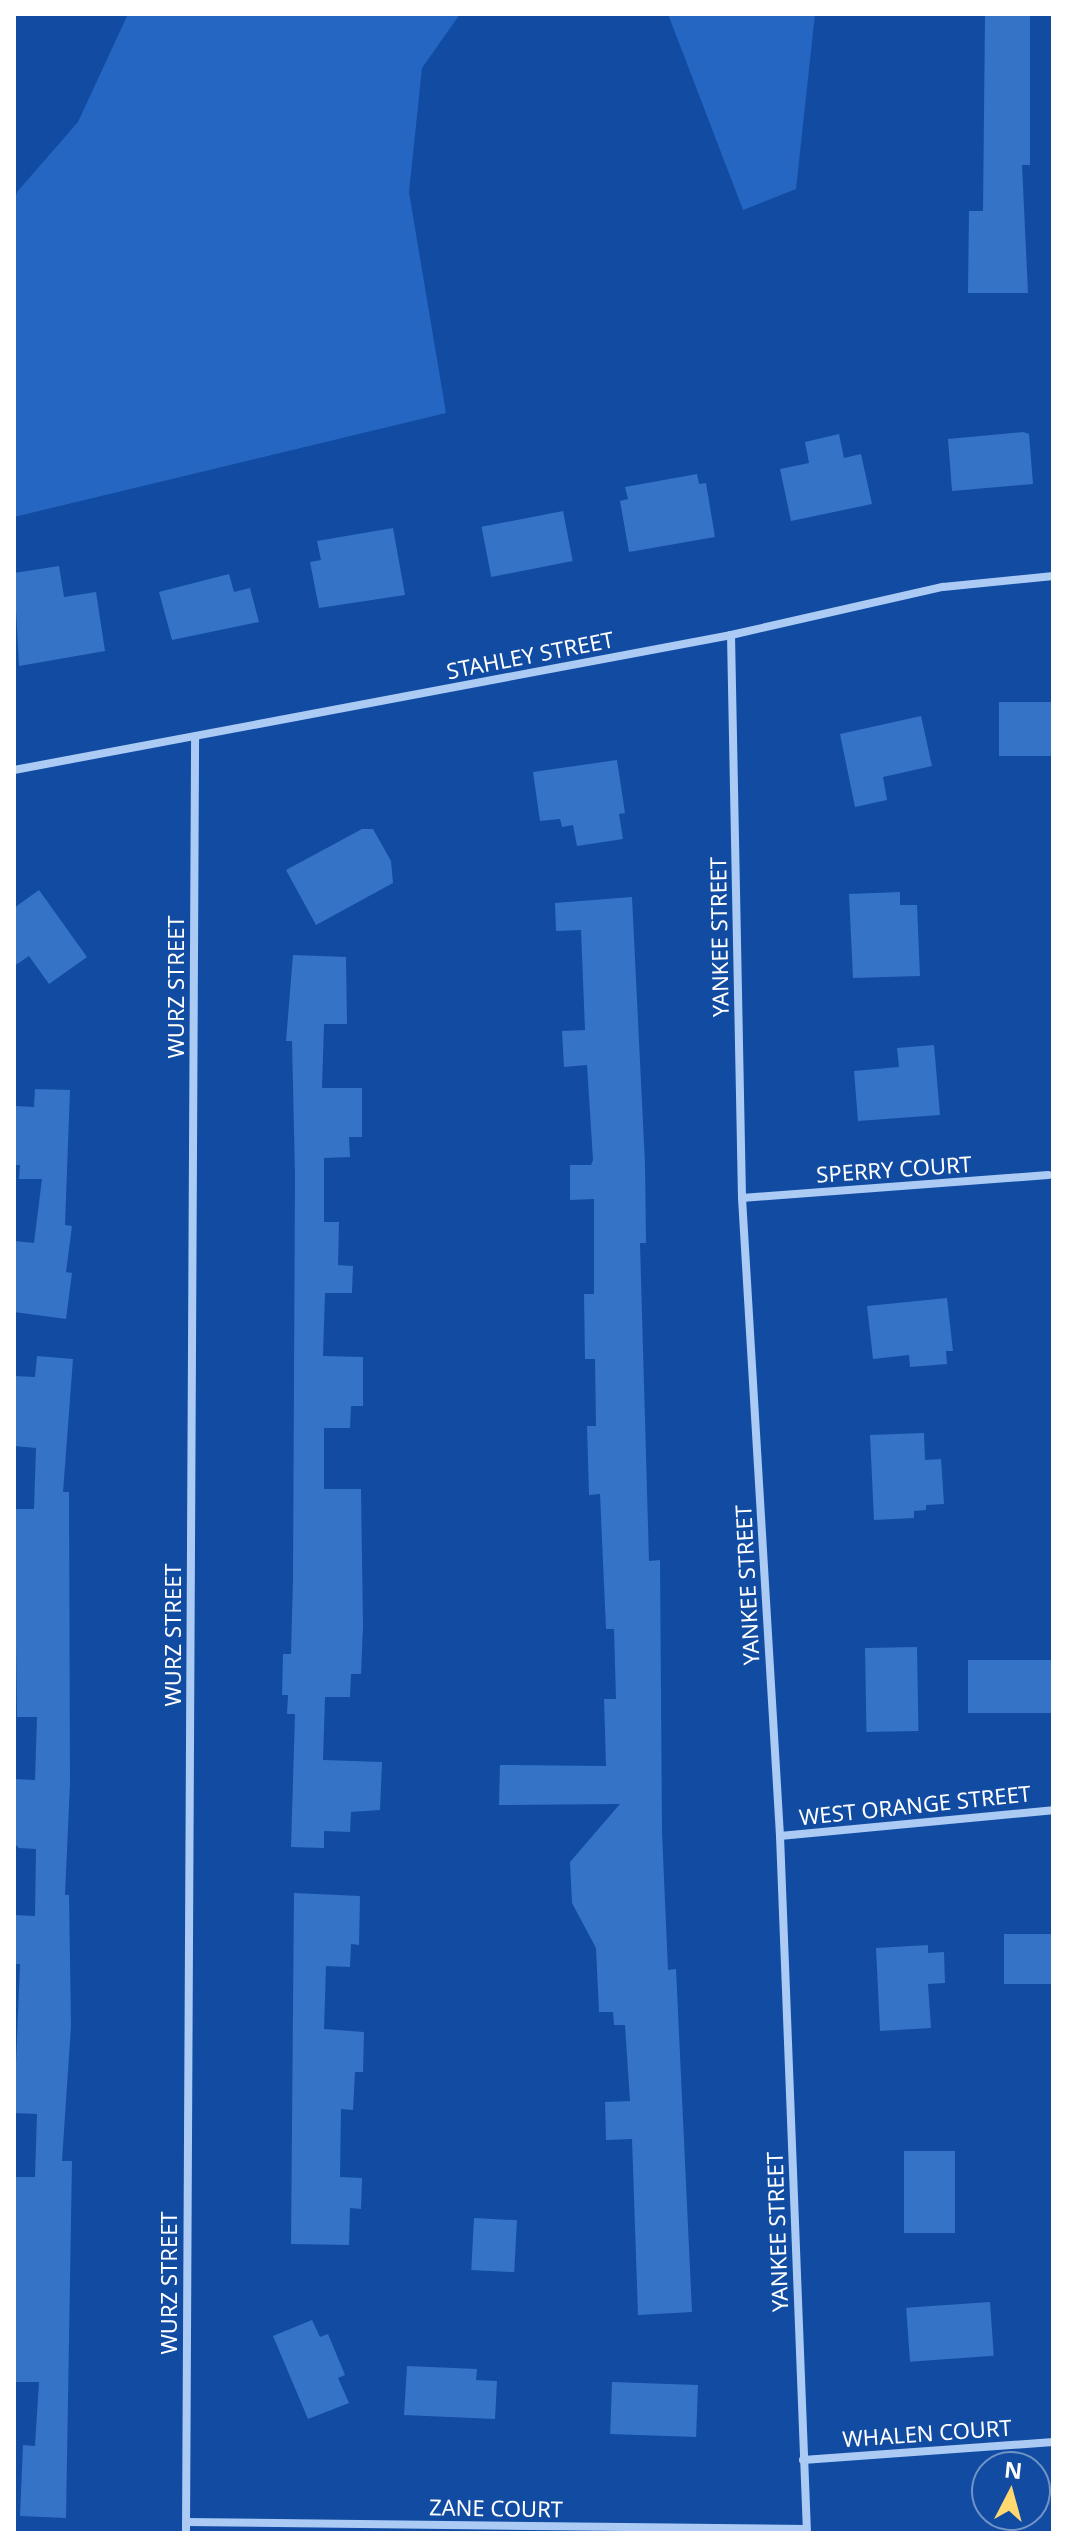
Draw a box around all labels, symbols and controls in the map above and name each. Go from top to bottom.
street label: STAHLEY STREET [444,626,616,684]
street label: YANKEE STREET [704,857,734,1017]
street label: WURZ STREET [163,915,189,1059]
street label: SPERRY COURT [815,1150,973,1188]
street label: YANKEE STREET [730,1504,764,1666]
street label: WURZ STREET [160,1563,186,1707]
street label: WEST ORANGE STREET [798,1780,1032,1830]
street label: YANKEE STREET [761,2151,793,2313]
street label: WURZ STREET [156,2211,182,2355]
street label: WHALEN COURT [841,2414,1013,2452]
north arrow [971,2451,1051,2531]
text: N [1003,2453,1024,2485]
street label: ZANE COURT [429,2494,563,2522]

